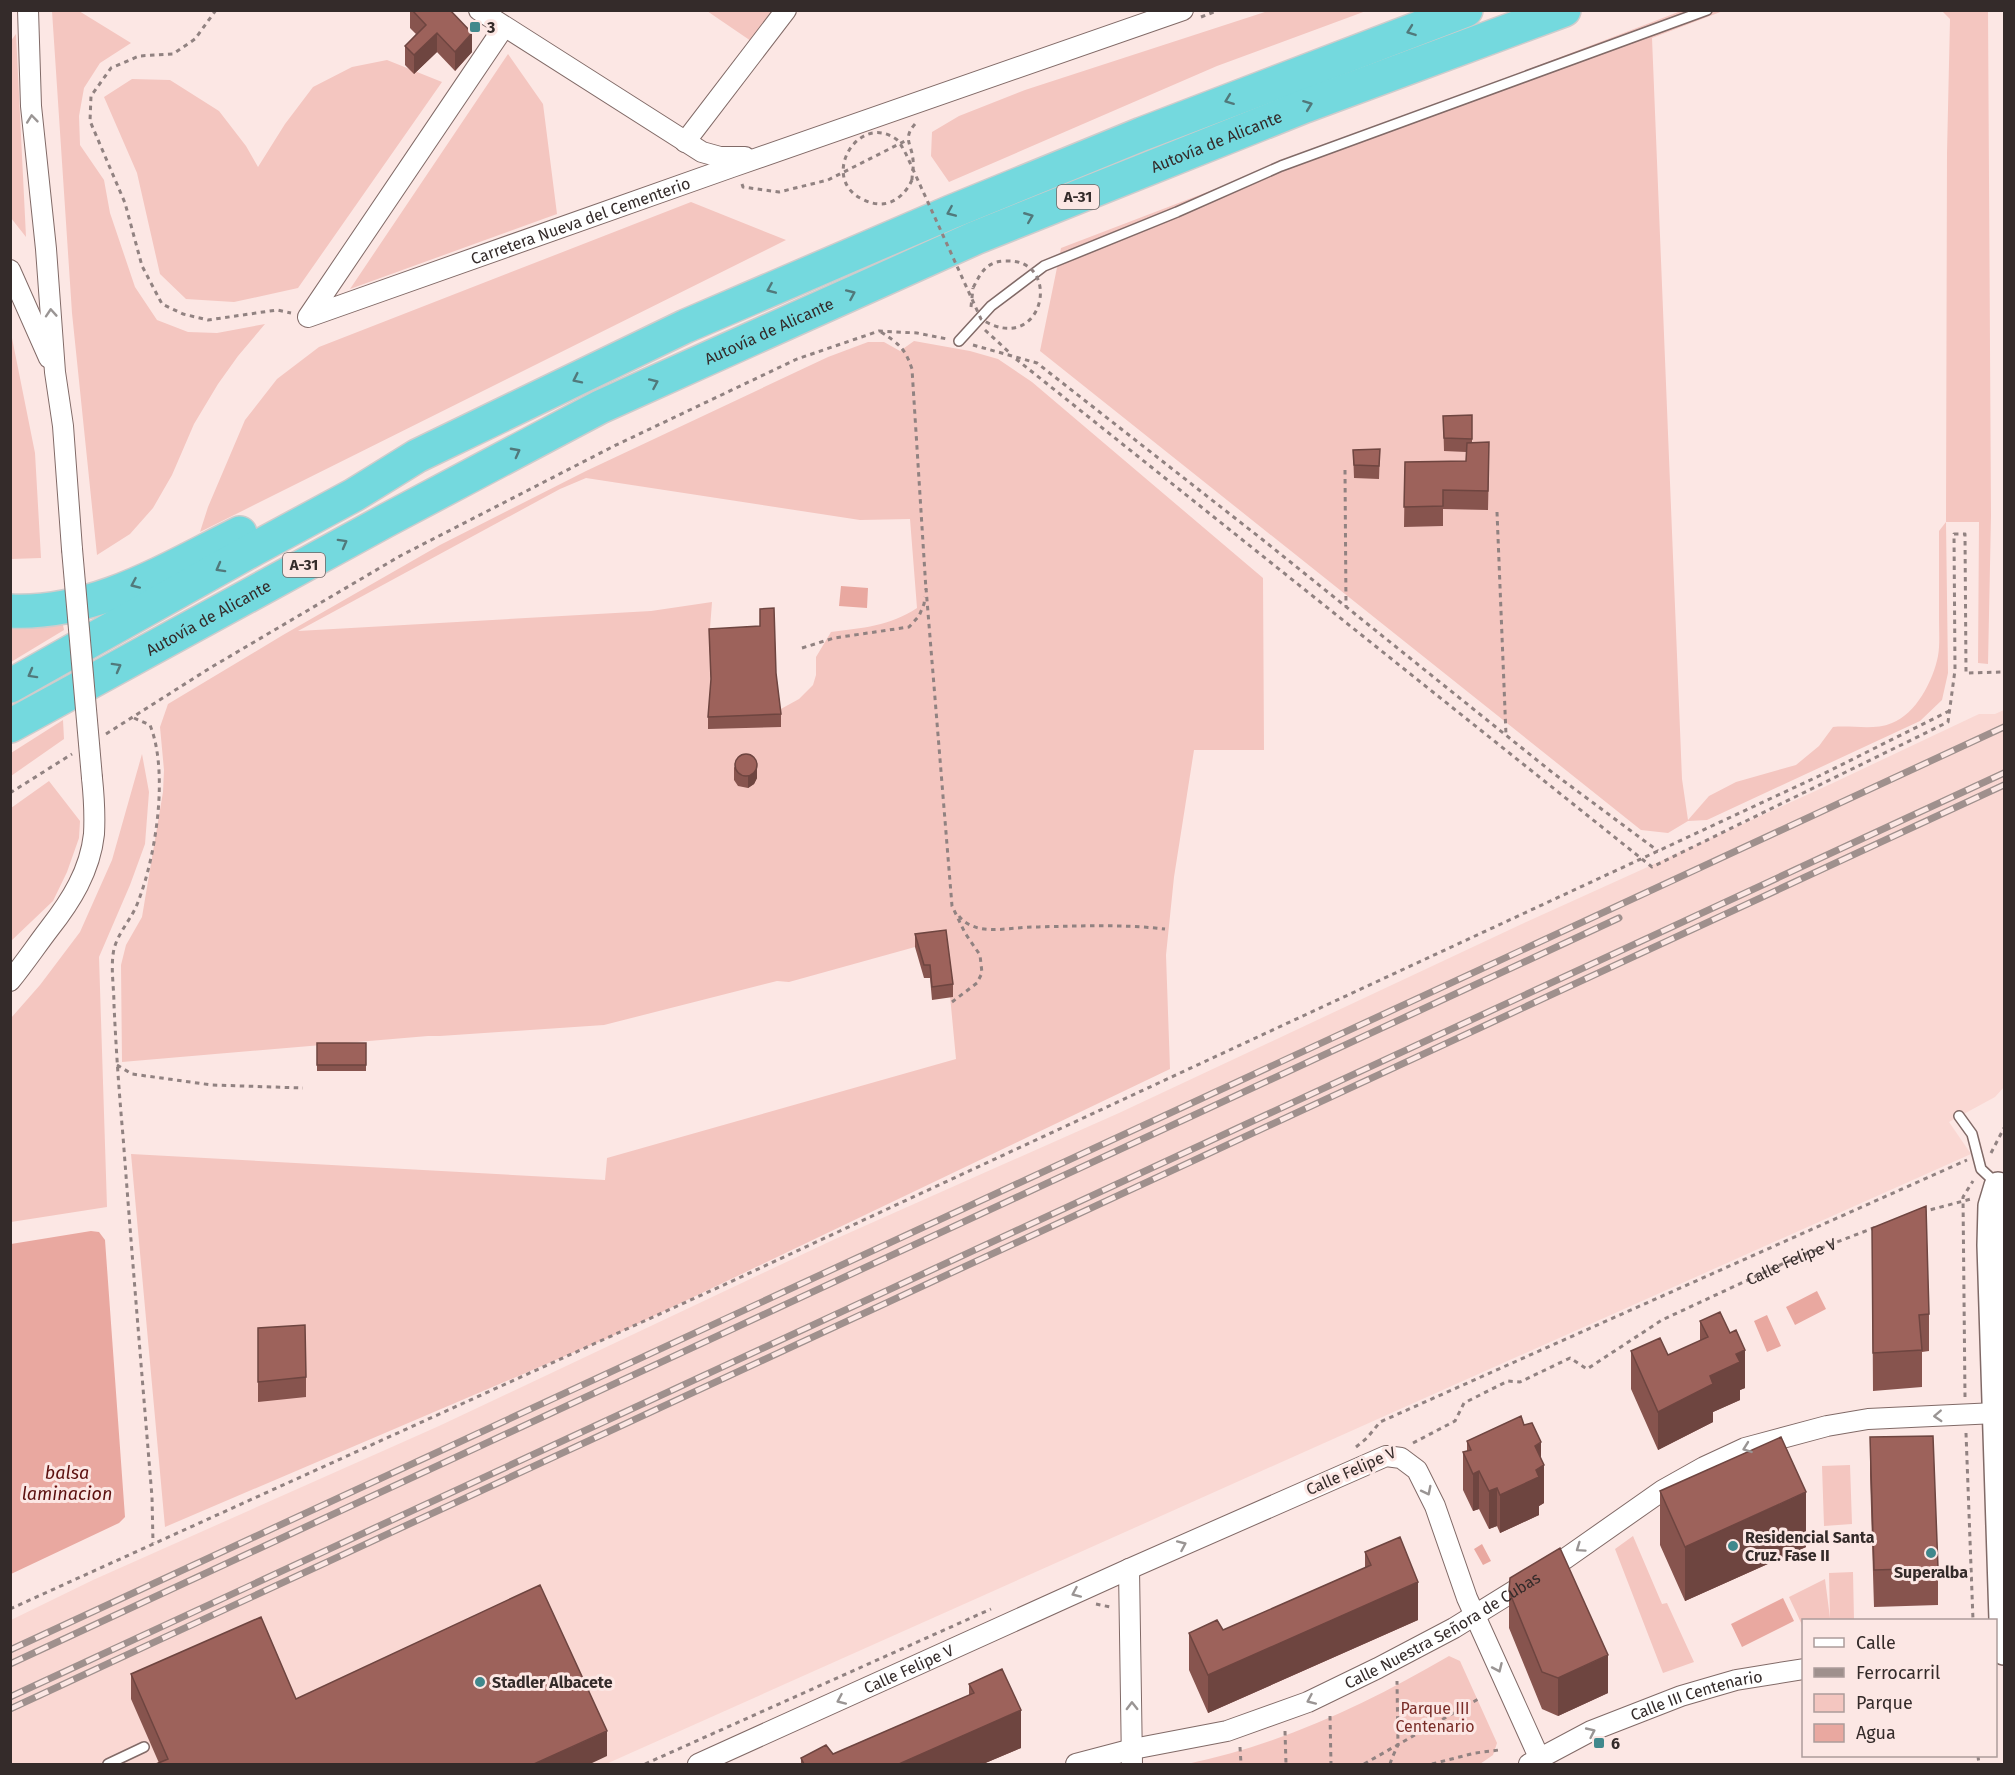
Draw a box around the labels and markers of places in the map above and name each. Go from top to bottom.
place label: 3 [486,18,495,37]
marker: 3 [468,20,482,34]
place label: Residencial Santa Cruz. Fase II [1745,1528,1875,1565]
marker: Residencial Santa Cruz. Fase II [1726,1539,1740,1553]
marker: Superalba [1924,1546,1938,1560]
place label: Superalba [1894,1563,1968,1582]
place label: Stadler Albacete [492,1673,613,1692]
marker: Stadler Albacete [473,1675,487,1689]
place label: 6 [1611,1734,1620,1753]
marker: 6 [1592,1736,1606,1750]

